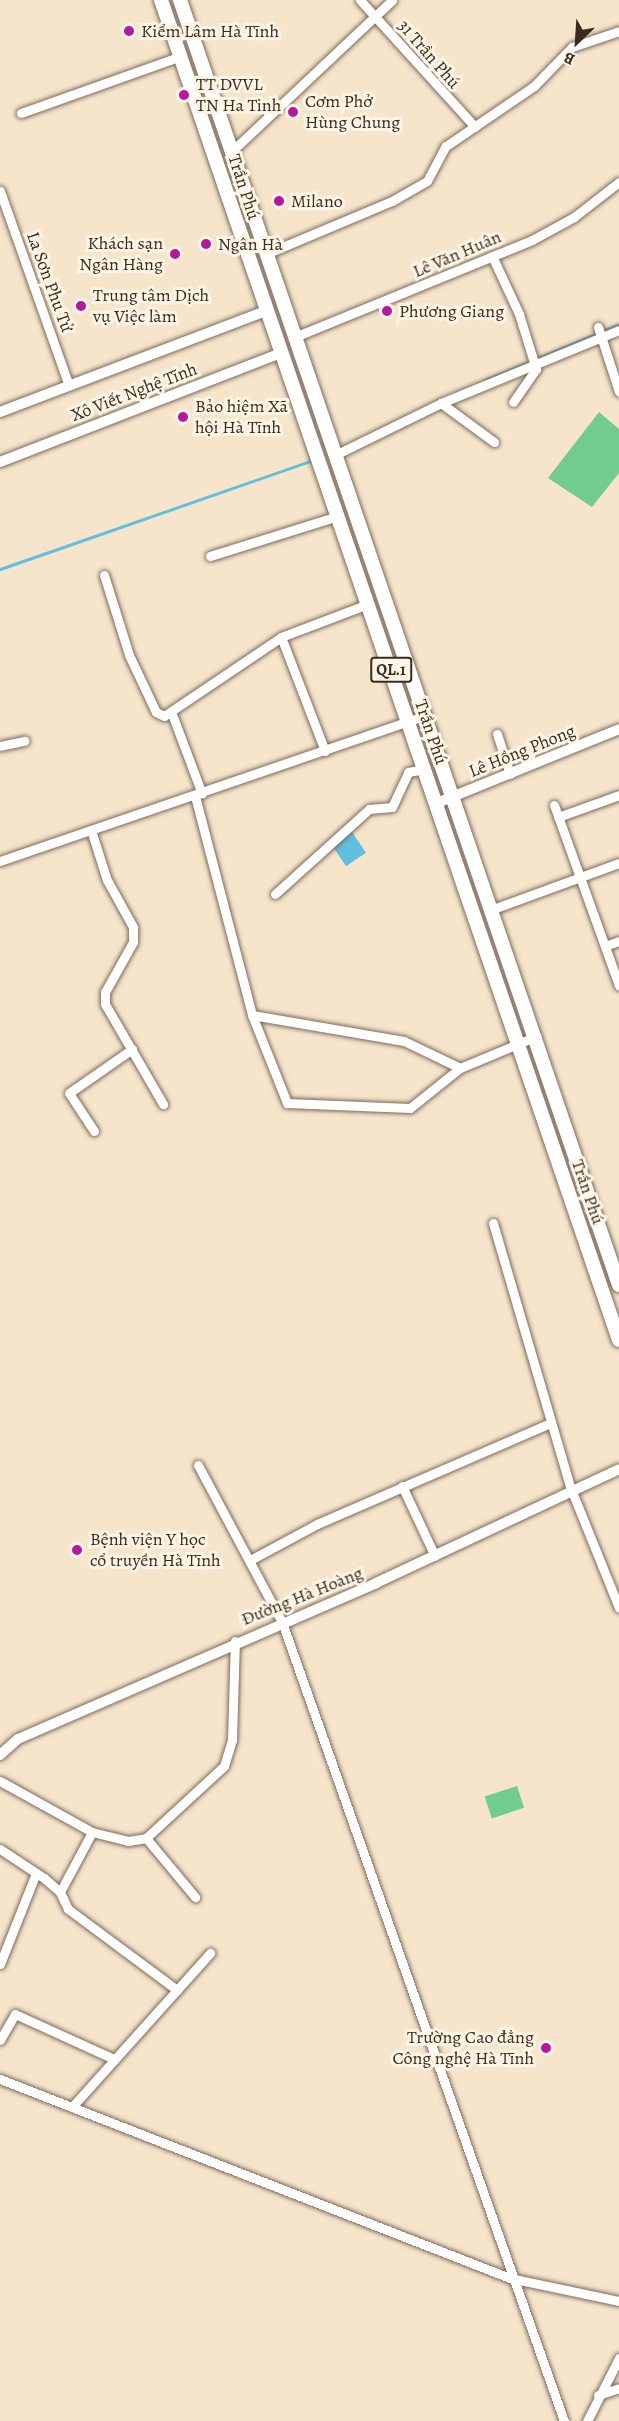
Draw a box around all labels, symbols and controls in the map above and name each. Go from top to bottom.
north arrow [547,12,607,72]
street label: 31 Trần Phú [393,15,465,93]
place label: Kiểm Lâm Hà Tĩnh [141,20,279,42]
marker: Kiểm Lâm Hà Tĩnh [122,24,136,38]
text: B [560,46,579,70]
place label: TT DVVL TN Ha Tinh [196,74,281,116]
marker: TT DVVL TN Ha Tinh [177,88,191,102]
place label: Cơm Phở Hùng Chung [305,91,400,134]
marker: Cơm Phở Hùng Chung [286,105,300,119]
street label: Trần Phú [223,152,265,222]
place label: Milano [291,190,343,212]
marker: Milano [272,194,286,208]
street label: Lê Văn Huân [410,226,504,282]
street label: La Sơn Phu Tử [22,229,78,335]
place label: Khách sạn Ngân Hàng [79,233,163,276]
place label: Ngân Hà [218,233,283,255]
marker: Ngân Hà [199,237,213,251]
marker: Khách sạn Ngân Hàng [168,247,182,261]
place label: Trung tâm Dịch vụ Việc làm [93,285,209,328]
marker: Trung tâm Dịch vụ Việc làm [74,299,88,313]
place label: Phương Giang [399,300,504,322]
marker: Phương Giang [380,304,394,318]
street label: Xô Viết Nghệ Tĩnh [68,358,200,426]
place label: Bảo hiệm Xã hội Hà Tĩnh [195,396,288,438]
marker: Bảo hiệm Xã hội Hà Tĩnh [176,410,190,424]
road number: QL.1 [370,657,412,683]
street label: Trần Phú [410,697,452,767]
street label: Lê Hồng Phong [466,720,578,782]
street label: Trần Phú [567,1157,609,1227]
place label: Bệnh viện Y học cổ truyền Hà Tĩnh [90,1529,221,1572]
marker: Bệnh viện Y học cổ truyền Hà Tĩnh [68,1541,86,1559]
street label: Đường Hà Hoàng [238,1562,366,1630]
place label: Trường Cao đẳng Công nghệ Hà Tĩnh [393,2027,534,2070]
marker: Trường Cao đẳng Công nghệ Hà Tĩnh [539,2041,553,2055]

